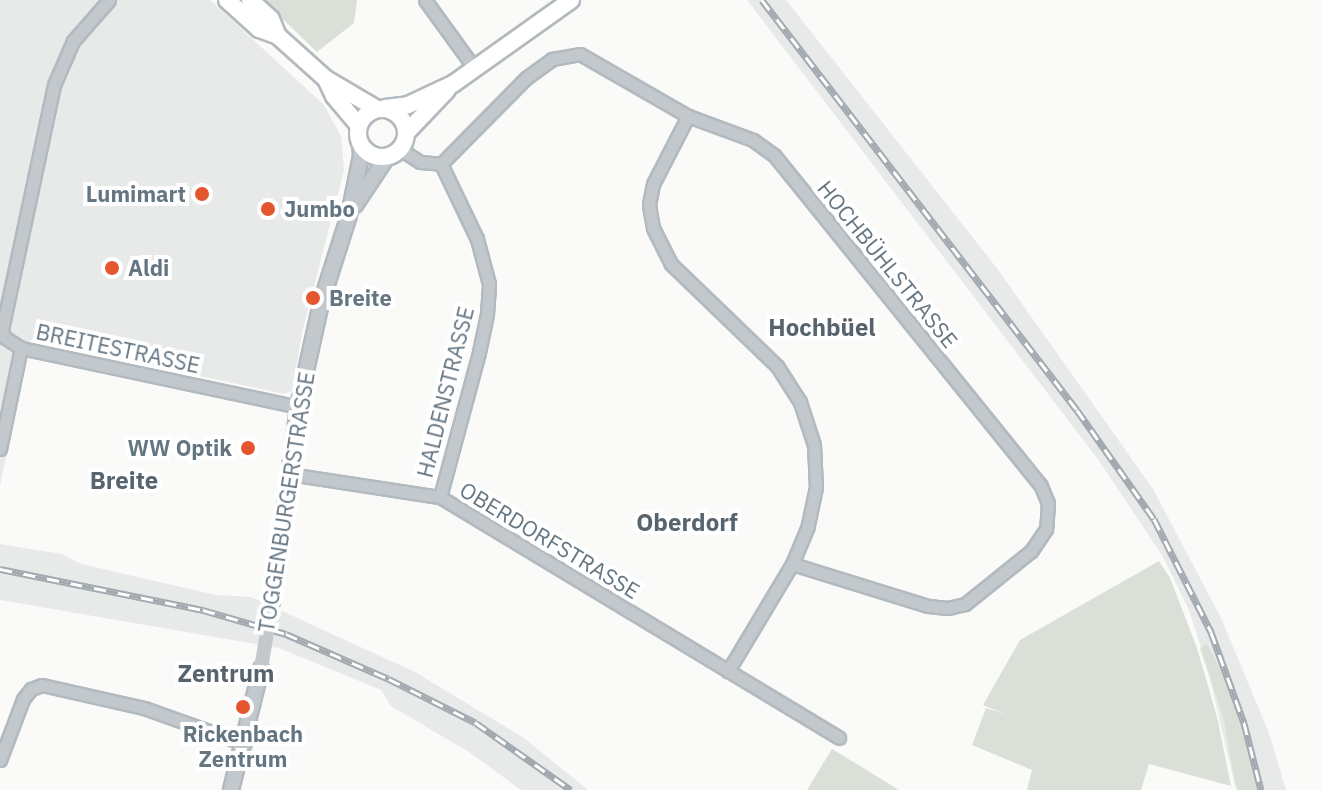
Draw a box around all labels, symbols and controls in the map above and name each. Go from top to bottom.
street label: HOCHBÜHLSTRASSE [812,175,964,353]
place label: Lumimart [86,181,186,207]
marker: Lumimart [193,185,211,203]
place label: Jumbo [284,196,355,222]
marker: Jumbo [259,200,277,218]
place label: Aldi [128,255,169,281]
marker: Aldi [103,259,121,277]
place label: Breite [329,285,392,311]
marker: Breite [304,289,322,307]
street label: HALDENSTRASSE [411,304,479,480]
district label: Hochbüel [768,314,876,342]
street label: BREITESTRASSE [34,318,202,378]
street label: TOGGENBURGERSTRASSE [252,370,320,634]
place label: WW Optik [128,435,232,461]
marker: WW Optik [239,439,257,457]
district label: Breite [90,467,158,495]
street label: OBERDORFSTRASSE [455,476,645,604]
district label: Oberdorf [636,509,738,537]
district label: Zentrum [178,660,274,688]
marker: Rickenbach Zentrum [234,698,252,716]
place label: Rickenbach Zentrum [183,720,303,772]

